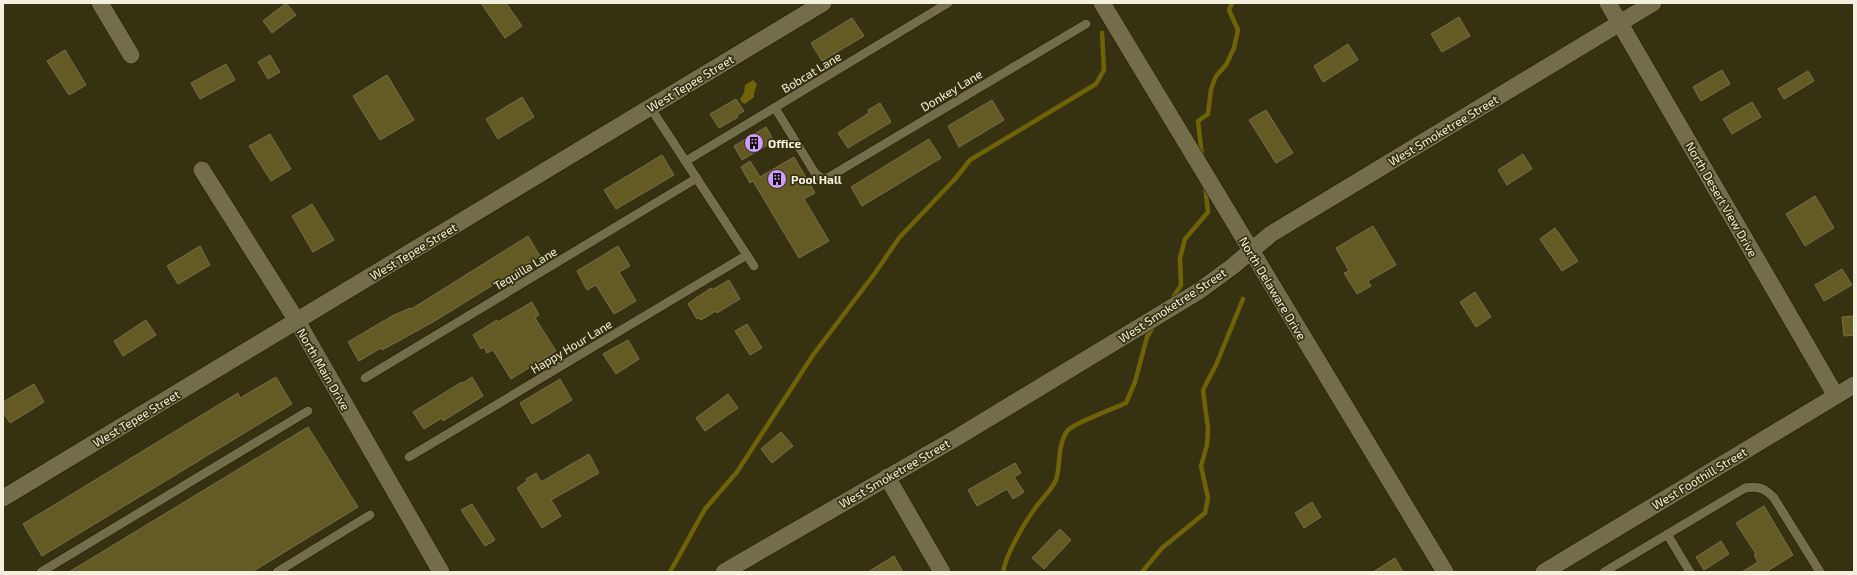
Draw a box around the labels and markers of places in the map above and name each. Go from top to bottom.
building icon: Office [743,132,765,154]
place label: Office [768,136,801,150]
building icon: Pool Hall [766,168,788,190]
place label: Pool Hall [791,172,842,186]

